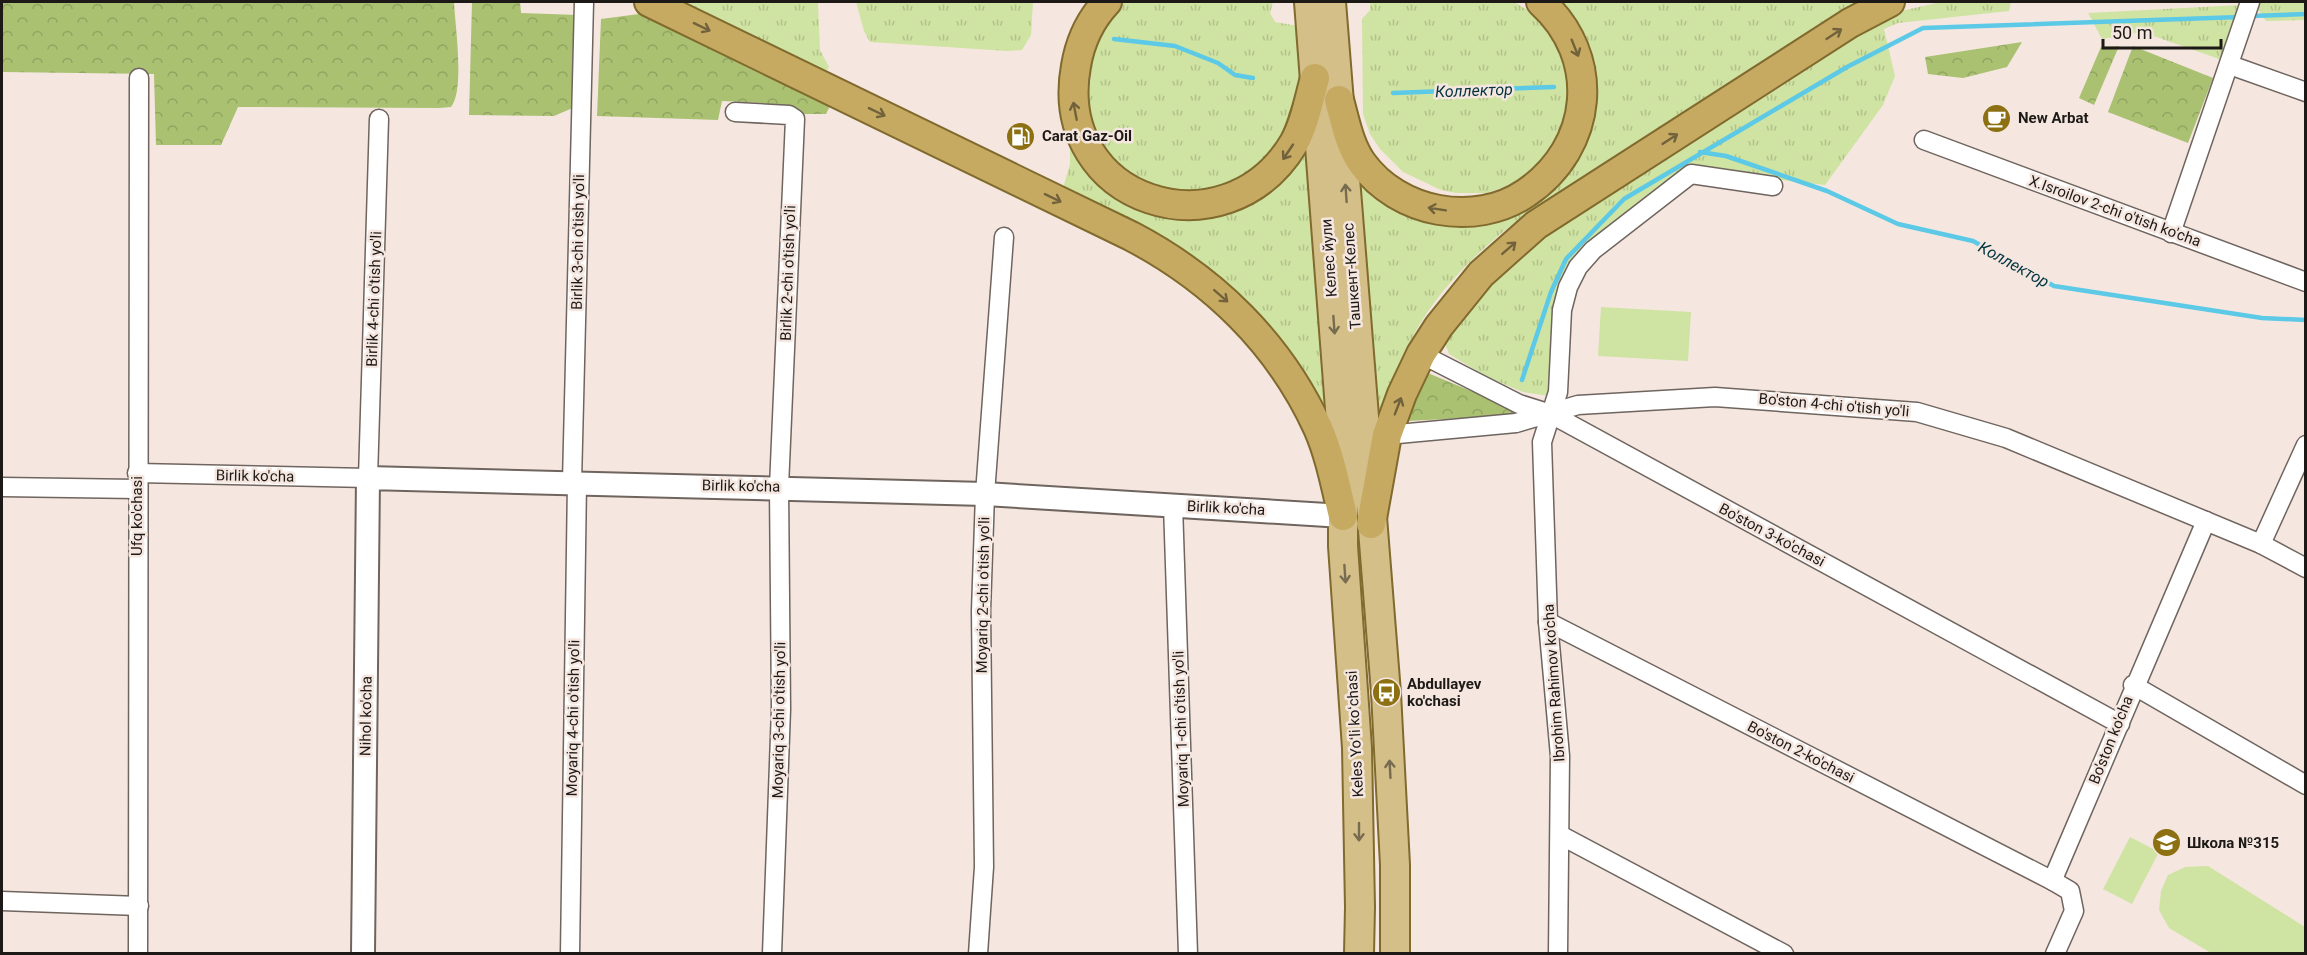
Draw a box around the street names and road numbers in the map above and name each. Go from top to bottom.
street label: X.Isroilov 2-chi o'tish ko'cha [2027,171,2203,251]
street label: Birlik 3-chi o'tish yo'li [568,174,588,310]
street label: Birlik 2-chi o'tish yo'li [777,205,799,341]
street label: Келес йули [1317,218,1341,298]
street label: Ташкент-Келес [1339,222,1365,330]
street label: Birlik 4-chi o'tish yo'li [363,231,385,367]
street label: Bo'ston 4-chi o'tish yo'li [1758,389,1910,421]
street label: Birlik ko'cha [216,466,294,486]
street label: Ufq ko'chasi [128,476,146,556]
street label: Birlik ko'cha [702,476,780,496]
street label: Birlik ko'cha [1186,497,1266,519]
street label: Bo'ston 3-ko'chasi [1716,499,1828,571]
street label: Moyariq 2-chi o'tish yo'li [973,517,993,673]
street label: Ibrohim Rahimov ko'cha [1540,603,1568,763]
street label: Moyariq 4-chi o'tish yo'li [563,640,583,796]
street label: Moyariq 3-chi o'tish yo'li [769,642,789,798]
street label: Moyariq 1-chi o'tish yo'li [1169,650,1193,808]
street label: Keles Yoʻli koʻchasi [1343,670,1367,798]
street label: Nihol ko'cha [356,676,376,756]
street label: Bo'ston ko'cha [2085,693,2137,787]
street label: Bo'ston 2-ko'chasi [1745,717,1857,787]

